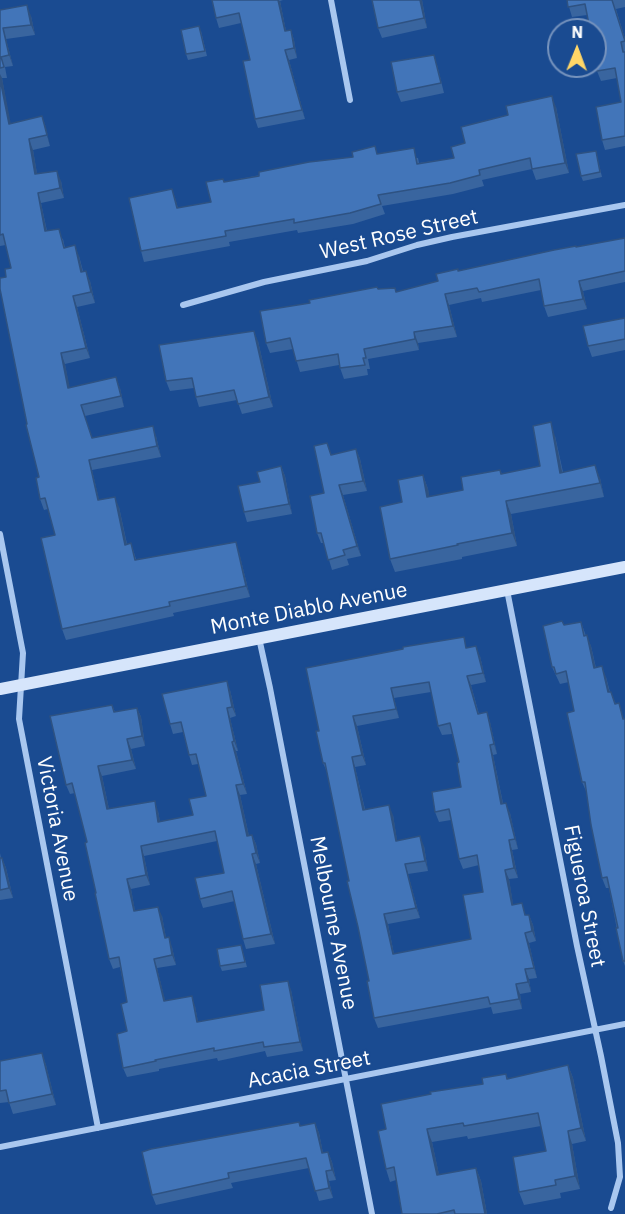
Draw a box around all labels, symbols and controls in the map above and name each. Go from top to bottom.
north arrow [547,18,607,78]
text: N [571,22,583,42]
street label: West Rose Street [317,205,481,265]
street label: Monte Diablo Avenue [209,578,409,640]
street label: Victoria Avenue [31,754,83,904]
street label: Figueroa Street [558,823,610,969]
street label: Melbourne Avenue [304,834,362,1012]
street label: Acacia Street [245,1046,373,1094]

